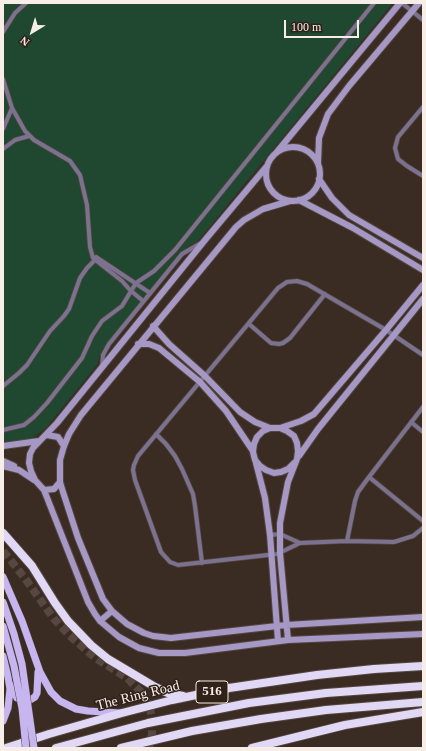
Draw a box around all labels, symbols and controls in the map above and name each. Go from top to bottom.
north arrow [12,12,52,52]
scale bar [286,12,361,38]
text: 100 m [291,20,321,34]
text: N [18,34,31,49]
street label: The Ring Road [90,676,186,716]
road number: 516 [196,681,228,703]

